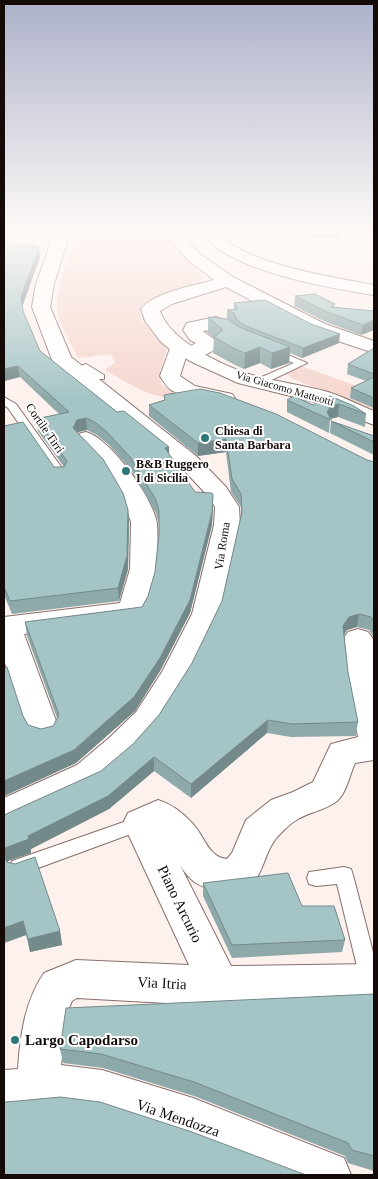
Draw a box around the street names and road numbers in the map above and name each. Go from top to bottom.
street label: Via Giacomo Matteotti [235,368,335,408]
street label: Cortile Tirri [23,400,68,456]
street label: Via Roma [211,520,233,571]
street label: Piano Arcurio [154,863,206,945]
street label: Via Itria [137,974,187,992]
street label: Via Mendozza [134,1096,222,1140]

